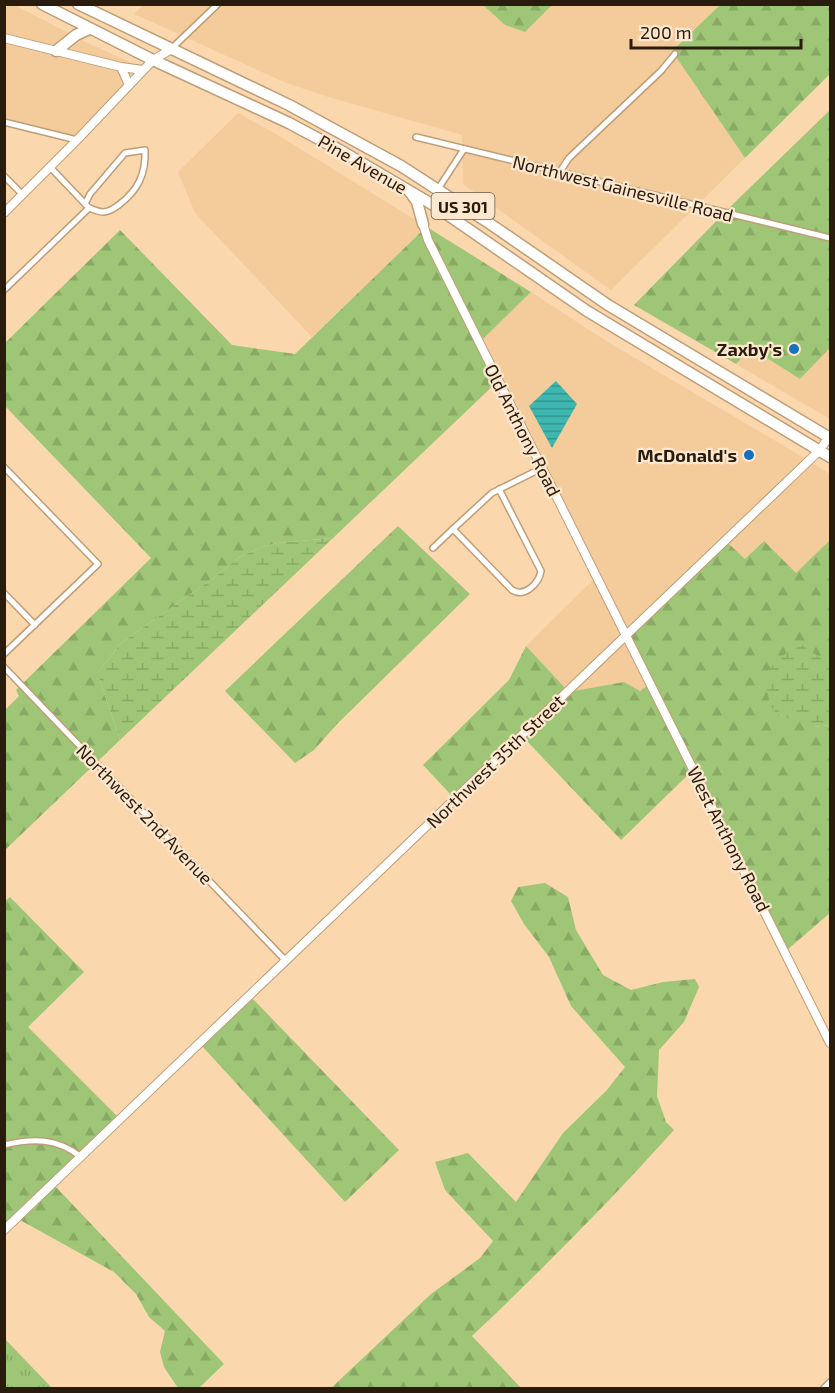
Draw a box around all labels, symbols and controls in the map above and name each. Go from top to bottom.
scale bar [631,12,800,50]
text: 200 m [640,21,692,43]
street label: Pine Avenue [315,130,411,198]
street label: Northwest Gainesville Road [510,150,736,226]
road number: US 301 [432,193,494,219]
place label: Zaxby's [717,338,782,360]
marker: Zaxby's [787,342,801,356]
street label: Old Anthony Road [480,360,566,500]
place label: McDonald's [637,444,737,466]
marker: McDonald's [742,448,756,462]
street label: Northwest 35th Street [422,689,569,832]
street label: Northwest 2nd Avenue [72,739,218,889]
street label: West Anthony Road [683,763,775,915]

